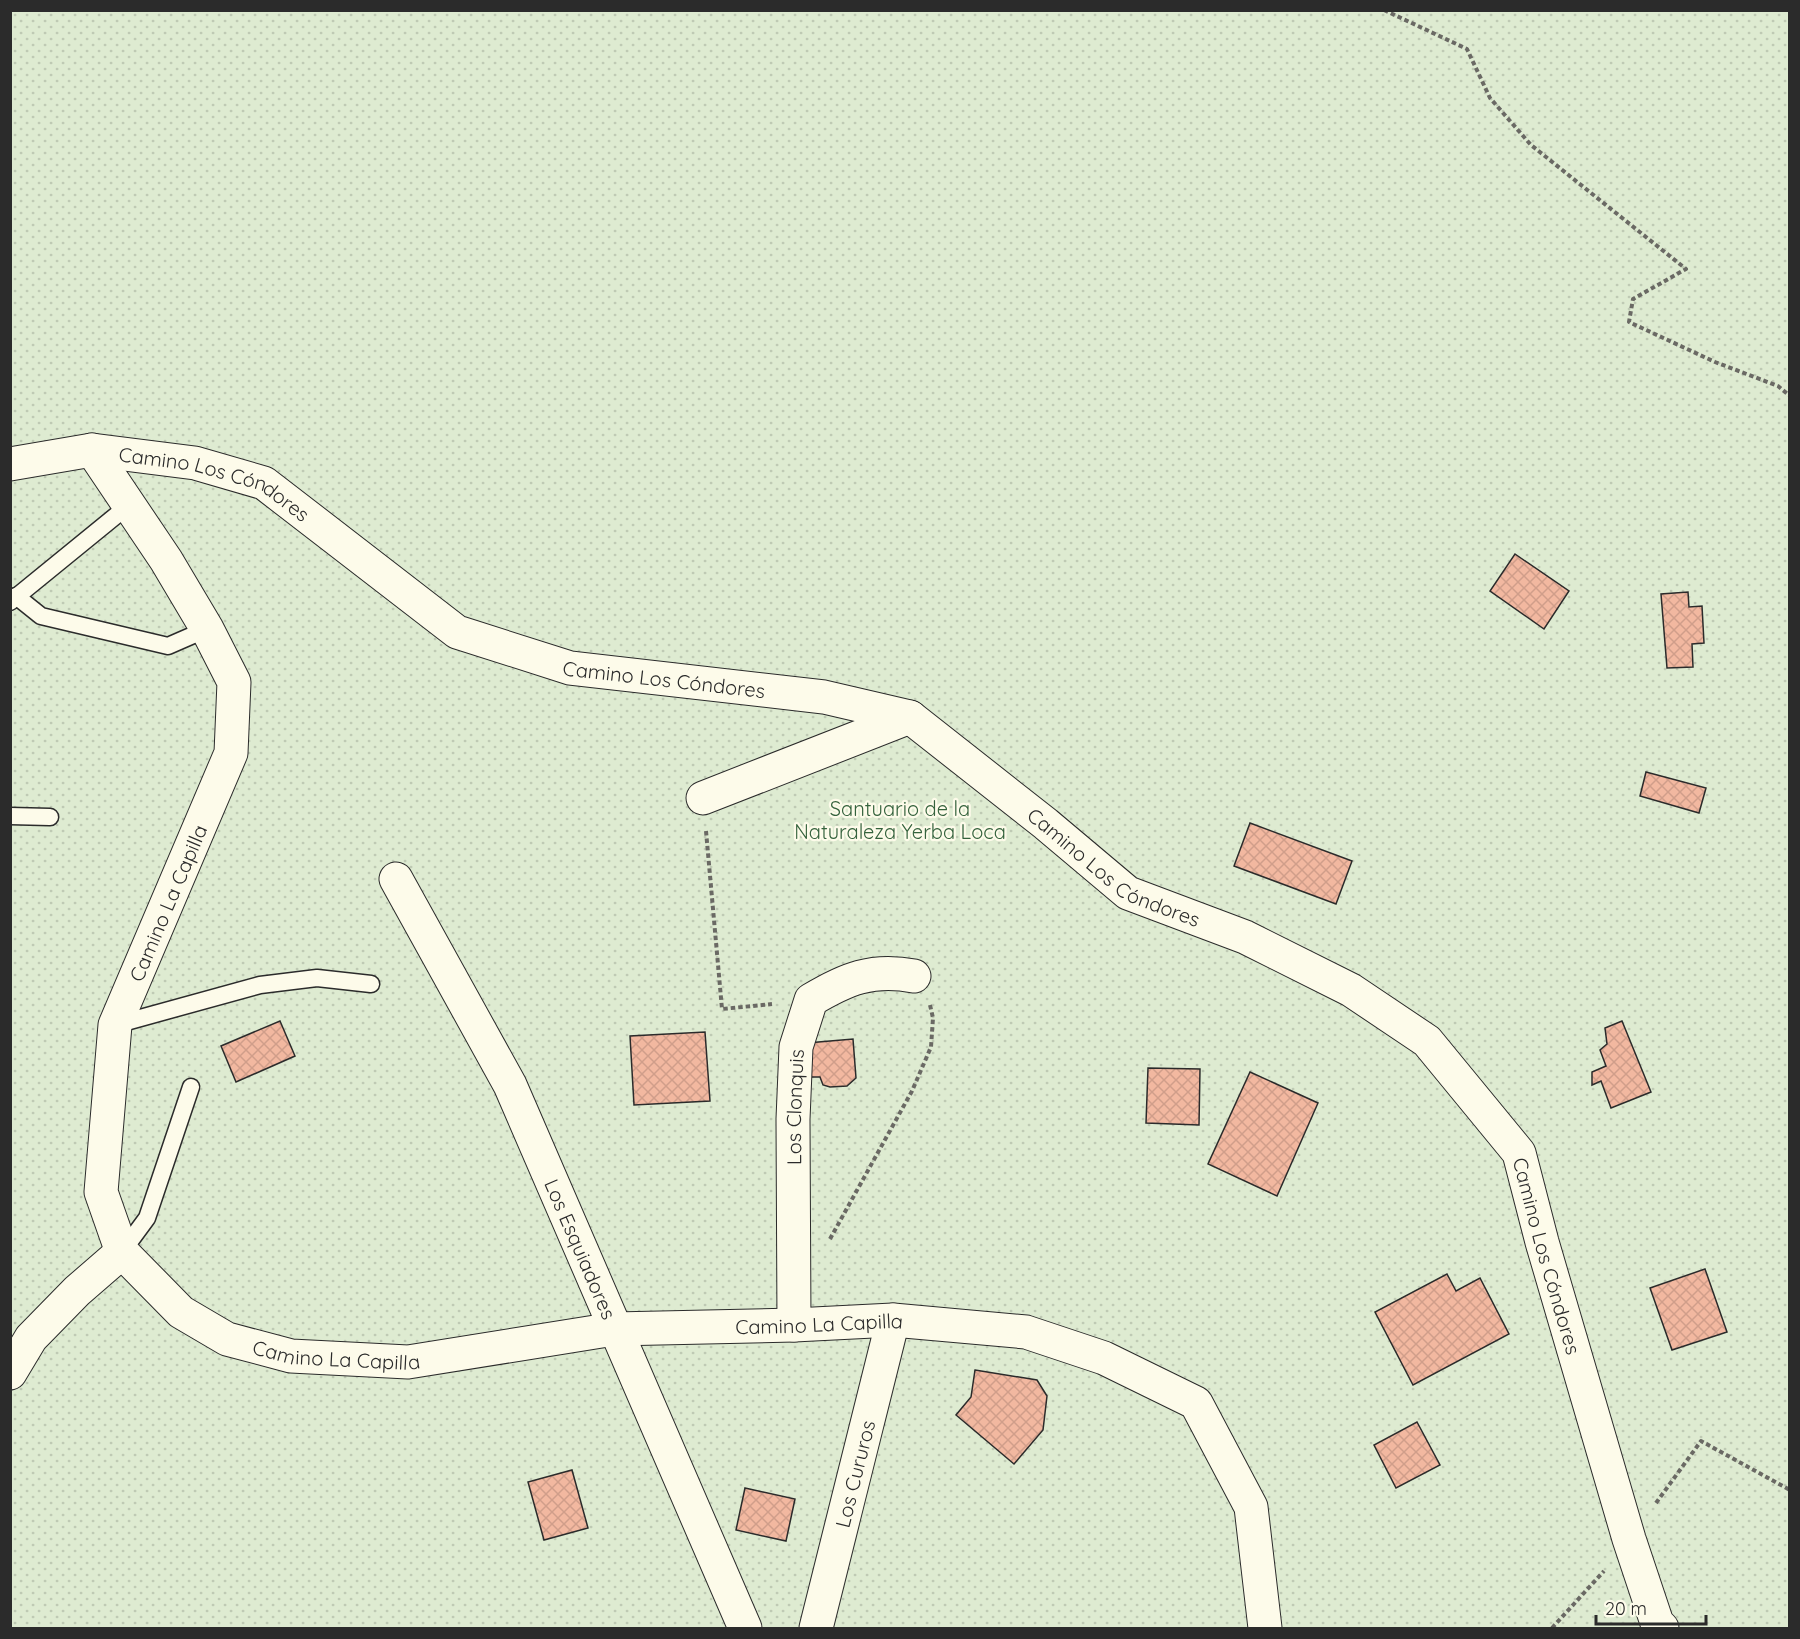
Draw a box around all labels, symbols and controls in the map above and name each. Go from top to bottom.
street label: Camino Los Cóndores [117,441,315,526]
street label: Camino Los Cóndores [560,654,767,703]
park label: Santuario de la Naturaleza Yerba Loca [794,796,1006,844]
street label: Camino Los Cóndores [1023,802,1204,932]
street label: Camino La Capilla [124,821,212,985]
street label: Los Clonquis [780,1049,808,1165]
street label: Camino Los Cóndores [1508,1155,1587,1357]
street label: Los Esquiadores [540,1175,622,1323]
street label: Camino La Capilla [735,1307,904,1339]
street label: Camino La Capilla [250,1334,422,1374]
street label: Los Cururos [829,1417,880,1530]
scale bar [1596,1588,1706,1626]
text: 20 m [1605,1597,1647,1620]

